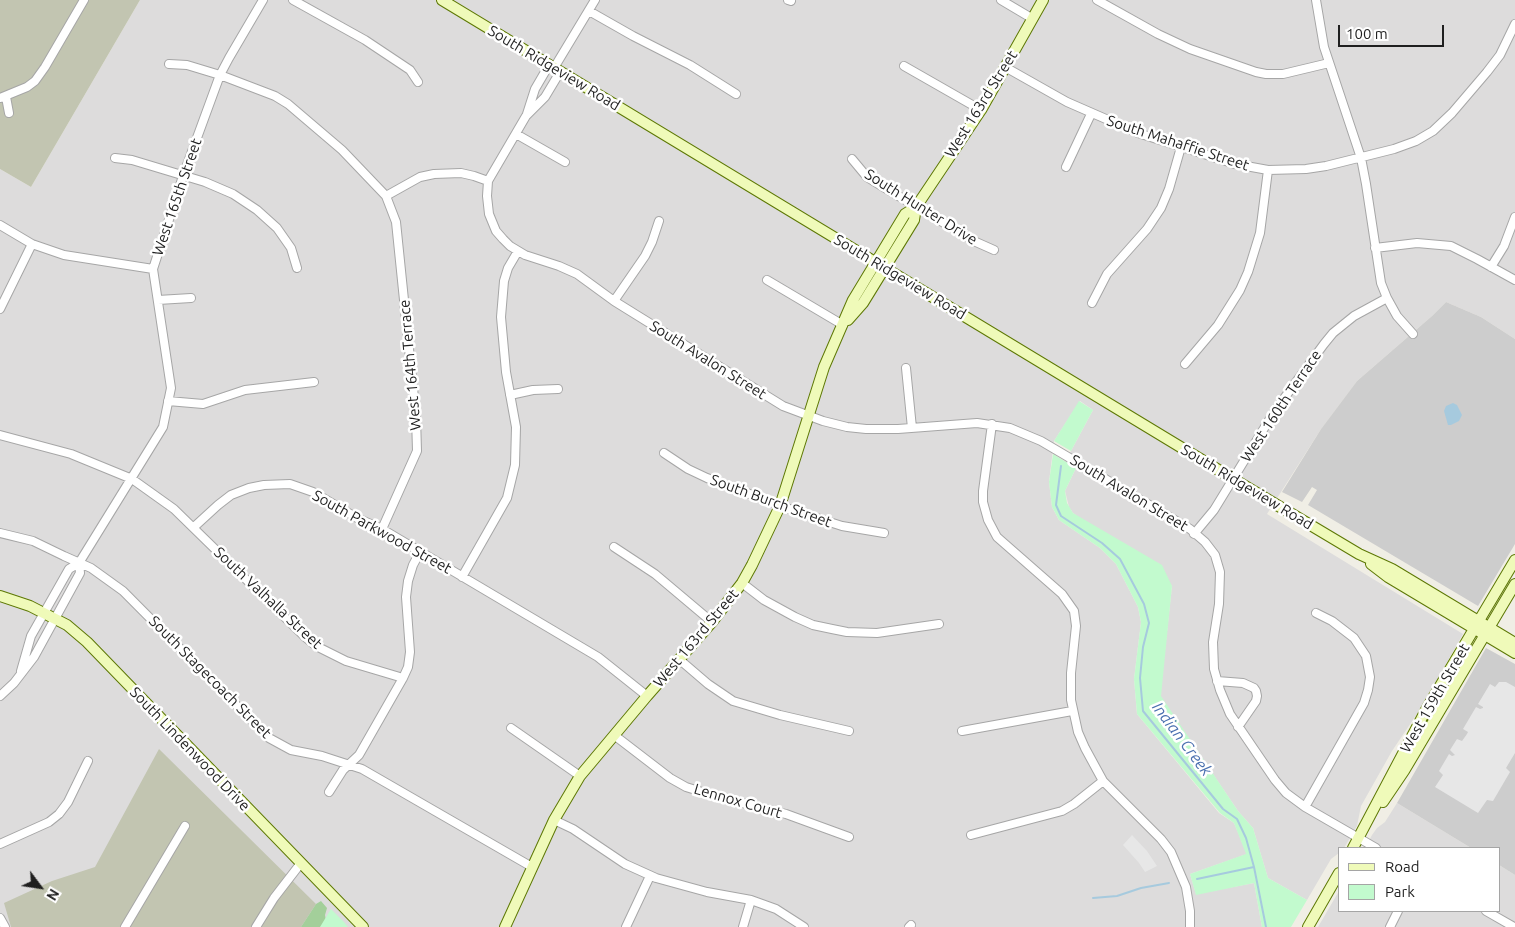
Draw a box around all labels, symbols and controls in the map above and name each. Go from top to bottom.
scale bar [1340,15,1446,47]
street label: South Ridgeview Road [485,21,623,115]
text: 100 m [1346,25,1388,42]
street label: West 163rd Street [941,47,1021,161]
street label: South Mahaffie Street [1104,111,1252,175]
street label: West 165th Street [148,136,206,258]
street label: South Hunter Drive [861,165,981,249]
street label: South Ridgeview Road [831,230,969,324]
street label: West 164th Terrace [395,299,425,431]
street label: South Avalon Street [646,317,770,403]
street label: West 160th Terrace [1237,347,1325,465]
street label: South Ridgeview Road [1178,440,1316,534]
street label: South Avalon Street [1067,451,1191,535]
street label: South Burch Street [708,471,834,531]
street label: South Parkwood Street [309,486,455,578]
street label: South Valhalla Street [210,543,326,653]
street label: West 163rd Street [650,585,742,691]
street label: South Stagecoach Street [145,612,275,742]
street label: West 159th Street [1396,640,1474,756]
street label: South Lindenwood Drive [126,683,254,815]
water label: Indian Creek [1148,698,1216,780]
street label: Lennox Court [692,780,784,822]
legend [1338,847,1500,912]
text: Road [1385,858,1420,875]
north arrow [15,862,65,912]
text: Park [1385,883,1415,900]
text: N [43,886,62,903]

